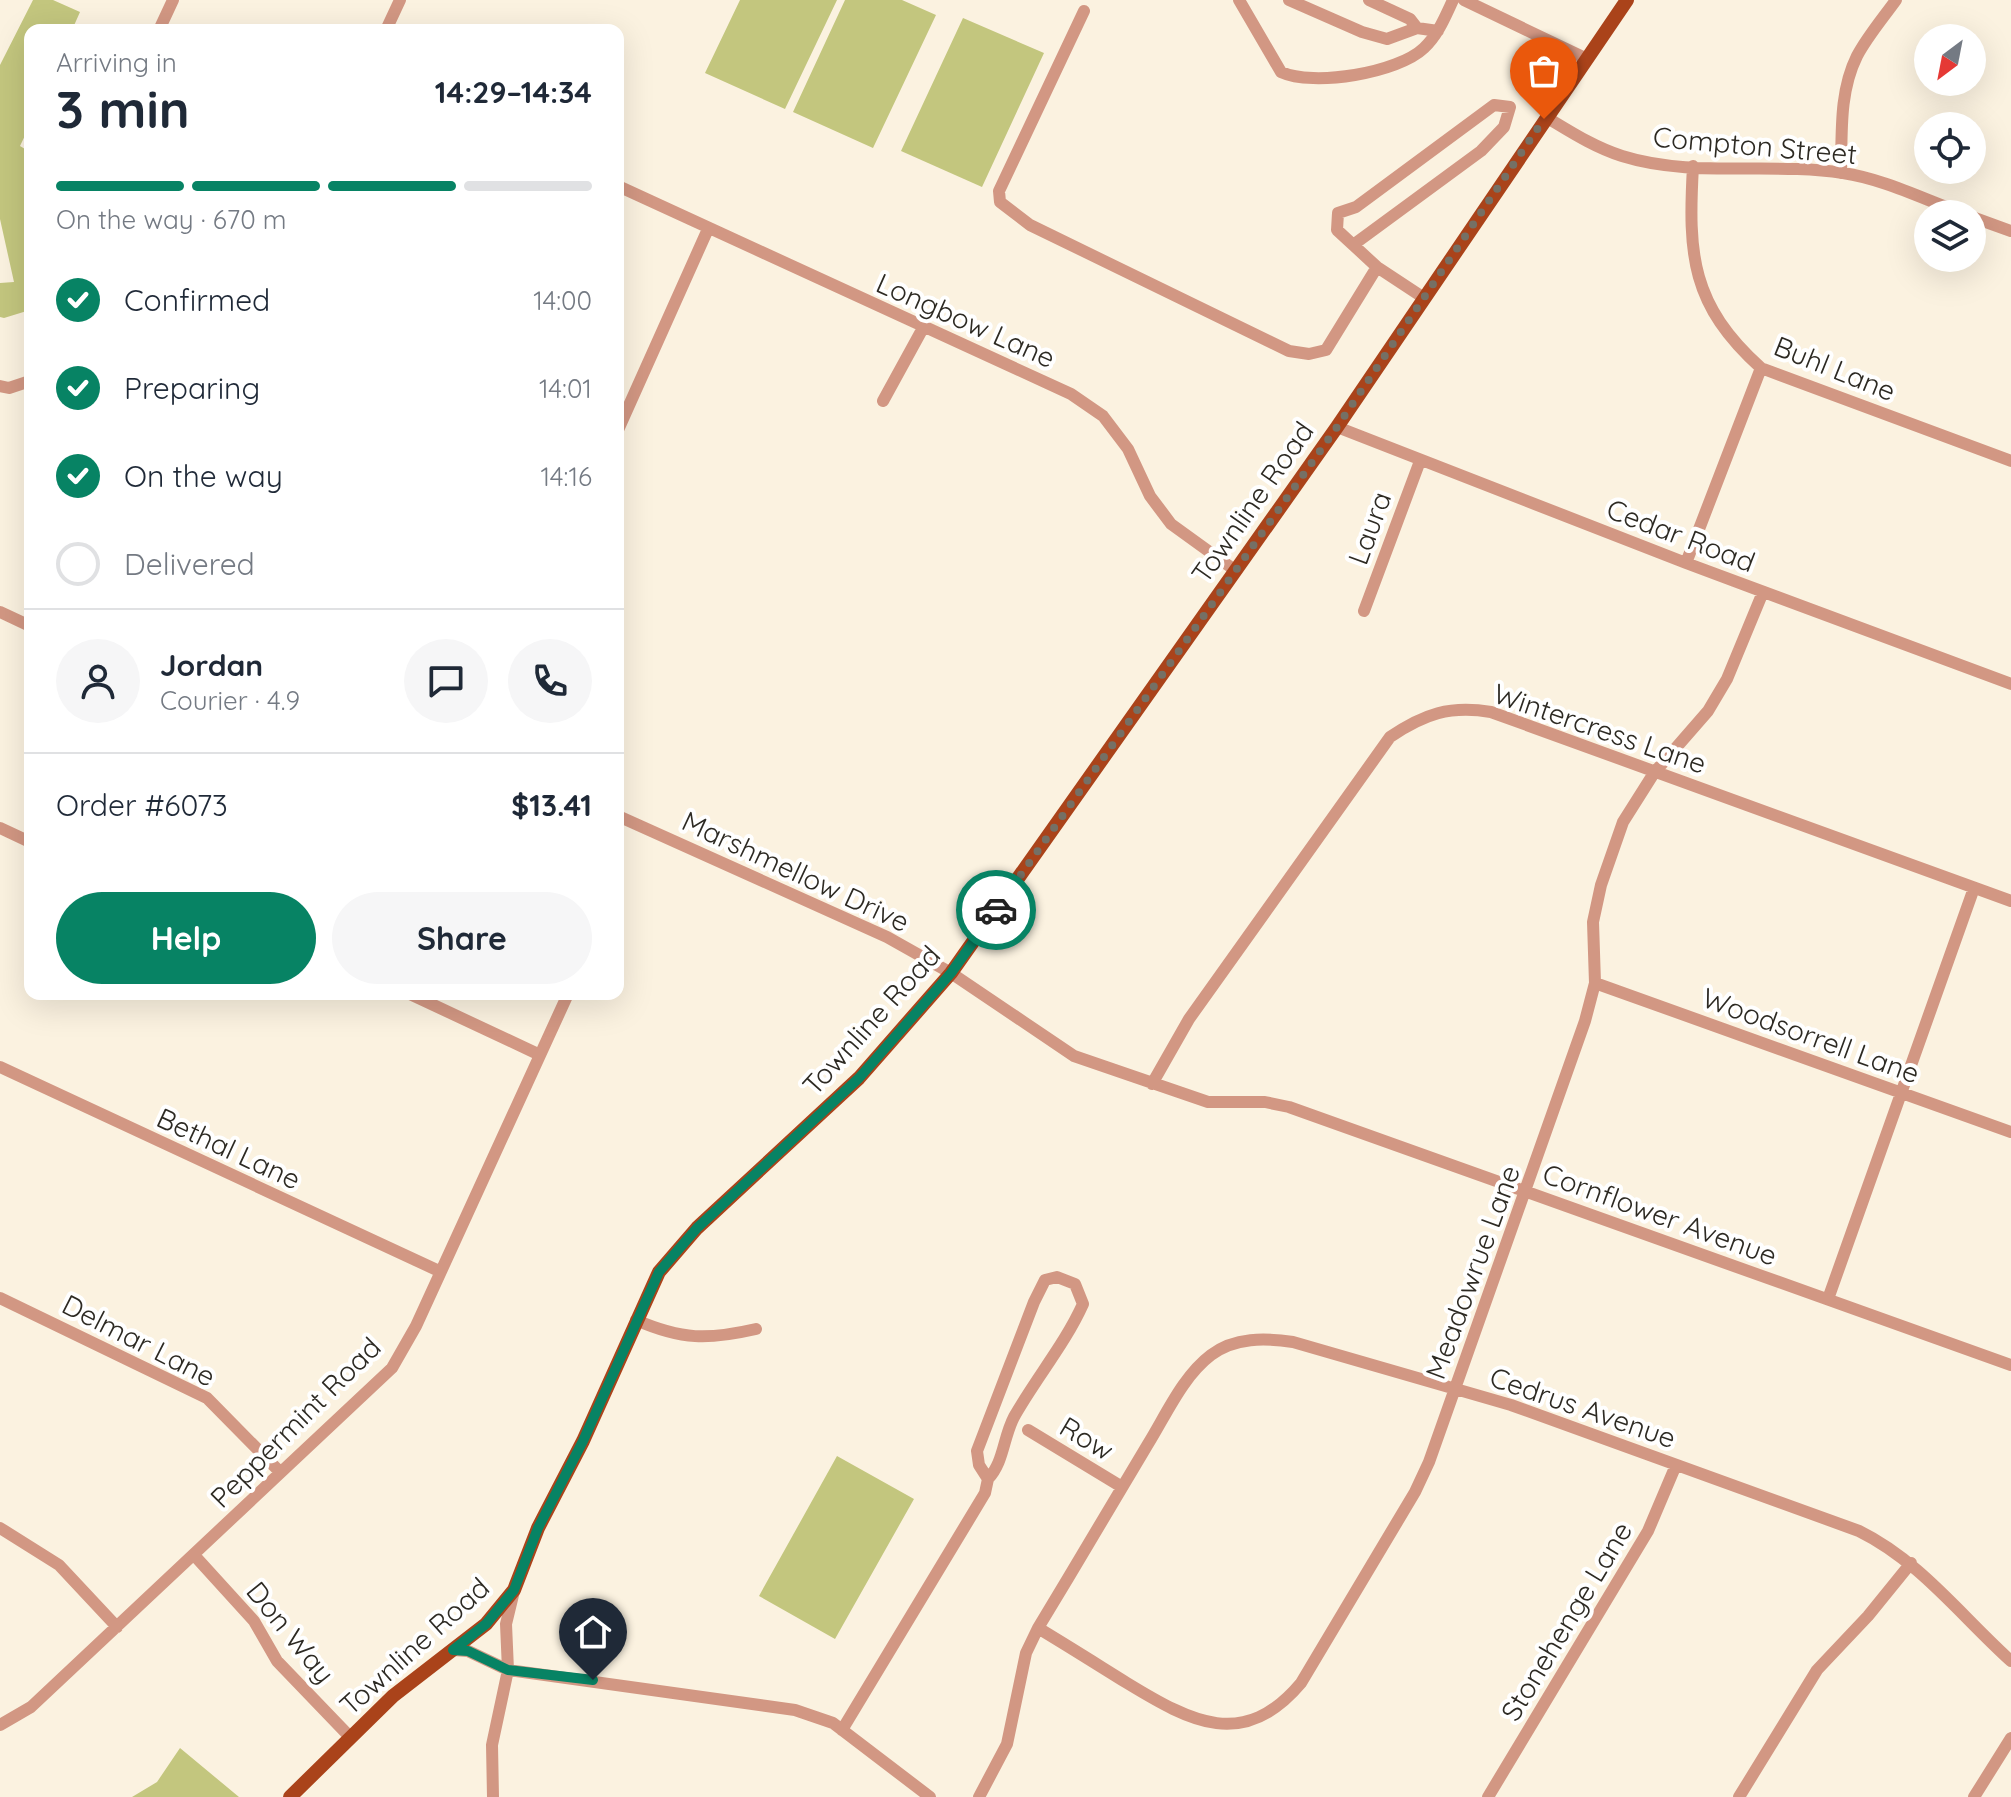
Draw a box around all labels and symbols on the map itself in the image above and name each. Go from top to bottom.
north arrow [1914,24,1986,96]
pin [1510,37,1578,119]
street label: Compton Street [1652,119,1858,171]
street label: Longbow Lane [871,265,1061,375]
street label: Buhl Lane [1769,328,1901,408]
street label: Townline Road [1183,414,1321,590]
street label: Laura [1340,487,1398,569]
street label: Cedar Road [1602,491,1760,579]
street label: Wintercress Lane [1489,675,1711,781]
street label: Marshmellow Drive [677,803,915,939]
courier [956,870,1036,950]
street label: Townline Road [795,938,947,1102]
street label: Woodsorrell Lane [1698,979,1924,1091]
street label: Bethal Lane [152,1100,306,1196]
street label: Cornflower Avenue [1538,1155,1782,1273]
street label: Meadowrue Lane [1417,1160,1527,1384]
street label: Delmar Lane [56,1286,222,1394]
street label: Peppermint Road [202,1329,388,1515]
street label: Cedrus Avenue [1485,1359,1681,1455]
street label: Row [1054,1408,1120,1468]
street label: Stonehenge Lane [1493,1515,1639,1727]
street label: Townline Road [332,1570,496,1722]
street label: Don Way [239,1574,343,1690]
pin [559,1598,627,1680]

